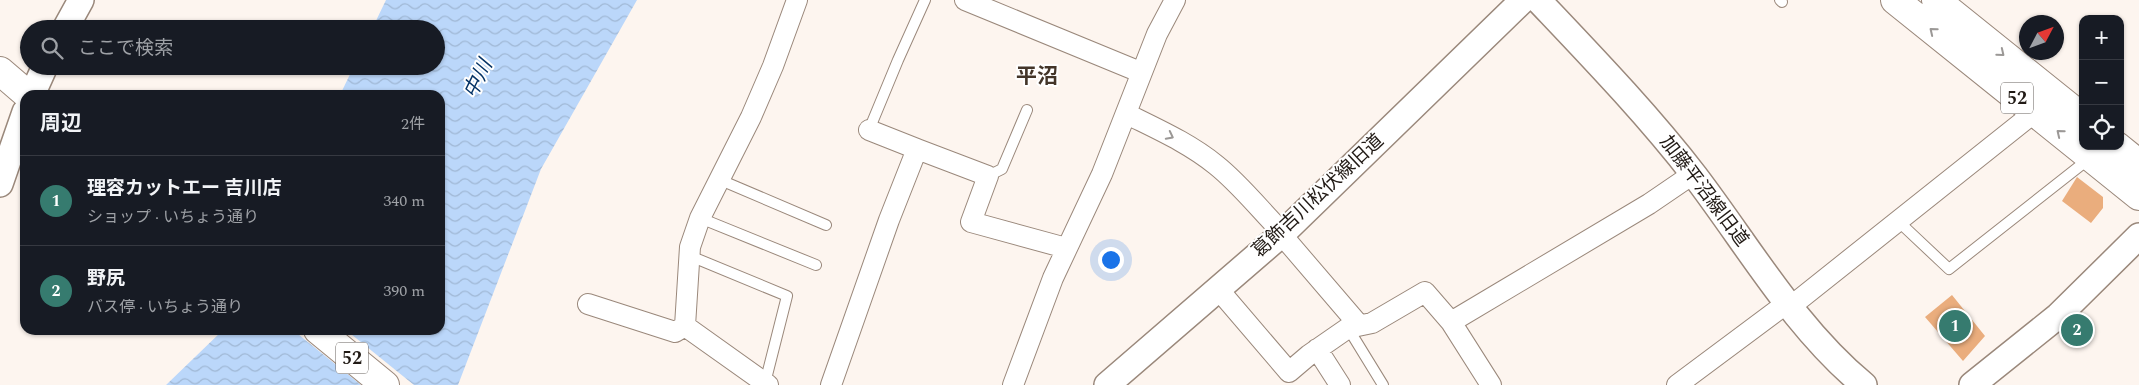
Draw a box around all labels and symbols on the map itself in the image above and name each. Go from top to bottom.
north arrow [2019,15,2064,60]
one-way arrow [1930,27,1939,36]
one-way arrow [1995,47,2004,55]
water label: 中川 [456,53,501,104]
district label: 平沼 [1016,61,1058,93]
road number: 52 [2001,82,2033,114]
street label: 葛飾吉川松伏線旧道 [1246,127,1390,265]
one-way arrow [1165,129,1174,140]
street label: 加藤平沼線旧道 [1652,129,1756,253]
one-way arrow [2057,130,2066,138]
your location [1098,247,1124,273]
pin: 1 [1939,307,1971,345]
pin: 2 [2061,311,2093,349]
road number: 52 [336,342,368,373]

